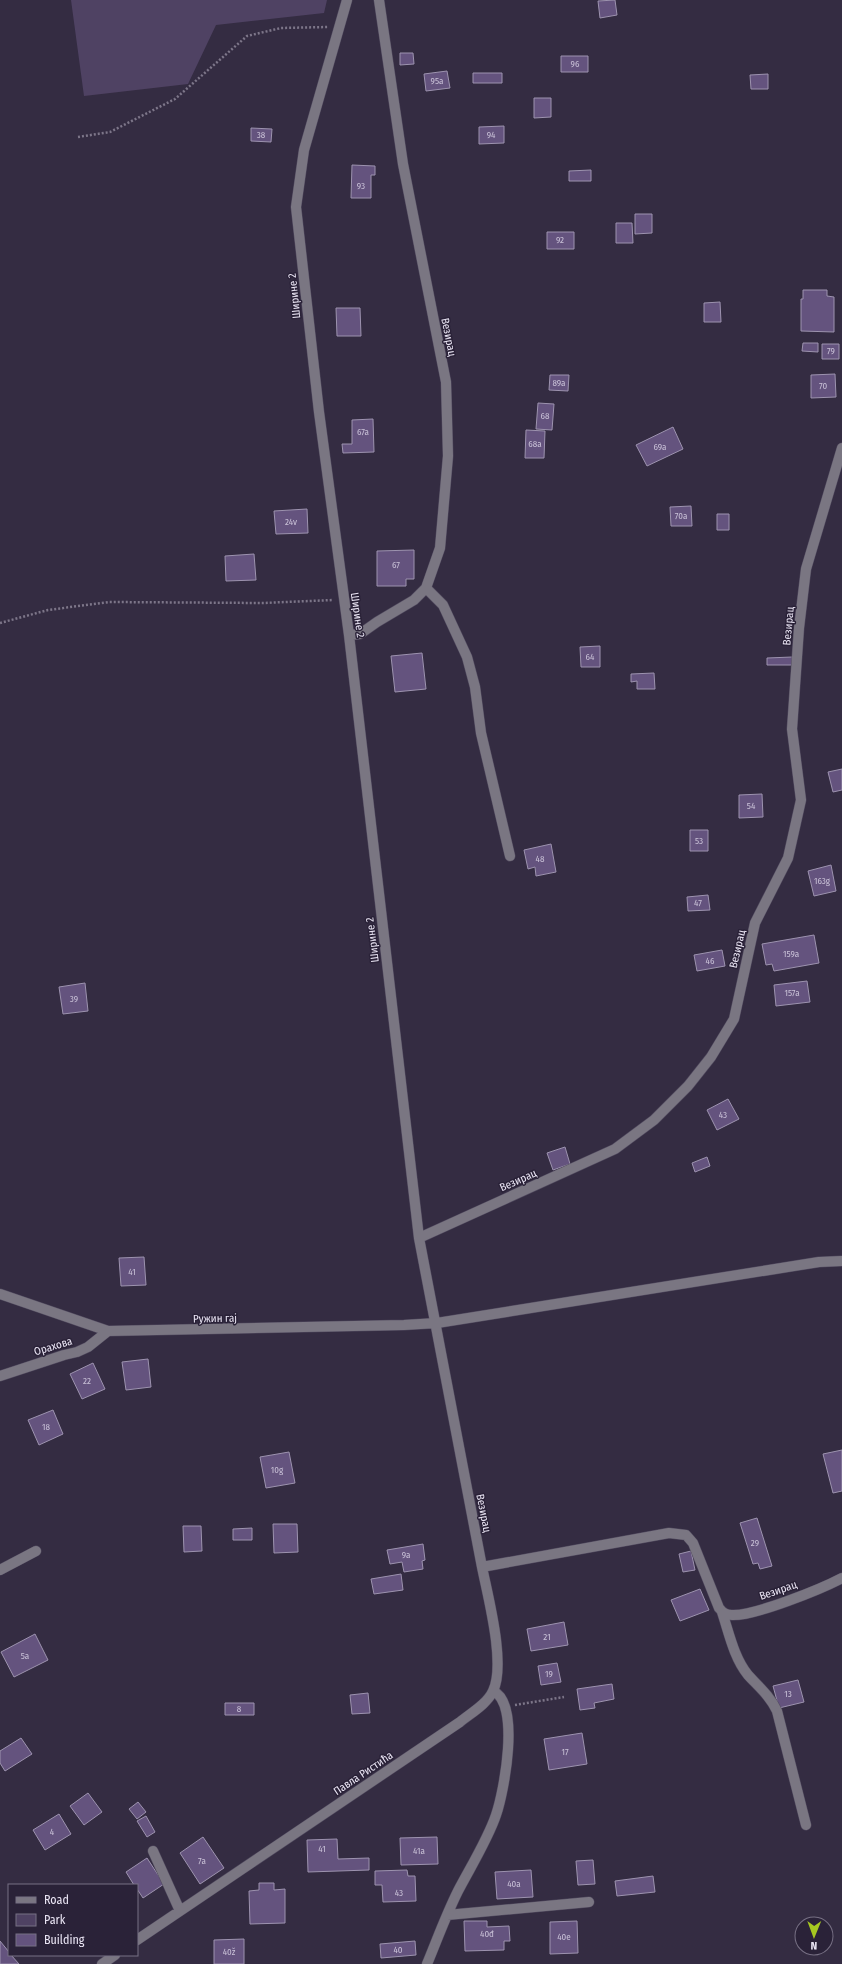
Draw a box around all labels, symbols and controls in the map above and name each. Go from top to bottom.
house number: 96 [571,59,580,69]
house number: 95a [431,76,444,86]
house number: 38 [257,130,266,140]
house number: 94 [487,130,496,140]
house number: 93 [357,181,365,191]
house number: 92 [556,235,564,245]
street label: Ширине 2 [286,273,303,319]
street label: Везирац [438,317,459,358]
house number: 79 [827,346,835,356]
house number: 89a [552,378,566,388]
house number: 70 [819,381,827,391]
house number: 68 [541,411,550,421]
house number: 67a [357,427,370,437]
house number: 68a [528,439,542,449]
house number: 69a [653,442,667,452]
house number: 70a [675,511,688,521]
house number: 24v [285,517,297,527]
house number: 67 [392,560,400,570]
street label: Ширине 2 [348,592,367,639]
street label: Везирац [780,606,797,646]
house number: 64 [586,652,595,662]
house number: 54 [747,801,756,811]
house number: 53 [695,836,703,846]
house number: 48 [536,854,545,864]
house number: 163g [814,876,831,886]
house number: 47 [694,898,702,908]
street label: Ширине 2 [363,916,382,963]
street label: Везирац [727,929,748,970]
house number: 159a [783,949,800,959]
house number: 46 [706,956,715,966]
house number: 157a [784,988,800,998]
house number: 39 [70,994,78,1004]
house number: 43 [719,1110,727,1120]
street label: Везирац [498,1167,539,1194]
house number: 41 [128,1267,136,1277]
street label: Ружин гај [193,1312,237,1325]
street label: Орахова [32,1335,74,1358]
house number: 22 [83,1376,91,1386]
house number: 18 [42,1422,51,1432]
house number: 10g [271,1465,284,1475]
street label: Везирац [473,1493,494,1534]
house number: 29 [751,1538,759,1548]
house number: 9a [402,1550,411,1560]
street label: Везирац [758,1578,799,1603]
house number: 21 [543,1632,551,1642]
house number: 5a [21,1651,30,1661]
house number: 19 [545,1669,553,1679]
house number: 13 [784,1689,792,1699]
house number: 8 [237,1704,242,1714]
house number: 17 [561,1747,569,1757]
street label: Павла Ристића [331,1749,395,1798]
house number: 4 [50,1827,55,1837]
house number: 41 [318,1844,326,1854]
house number: 41a [413,1846,425,1856]
house number: 7a [198,1856,206,1866]
house number: 40a [507,1879,521,1889]
legend [8,1884,138,1956]
house number: 43 [395,1888,403,1898]
text: Road [44,1893,69,1907]
text: Park [44,1913,66,1927]
north arrow [794,1916,834,1956]
house number: 40đ [480,1929,494,1939]
house number: 40e [557,1932,571,1942]
text: Building [44,1933,85,1947]
text: N [810,1939,817,1952]
house number: 40 [393,1945,403,1955]
house number: 40ž [223,1947,236,1957]

